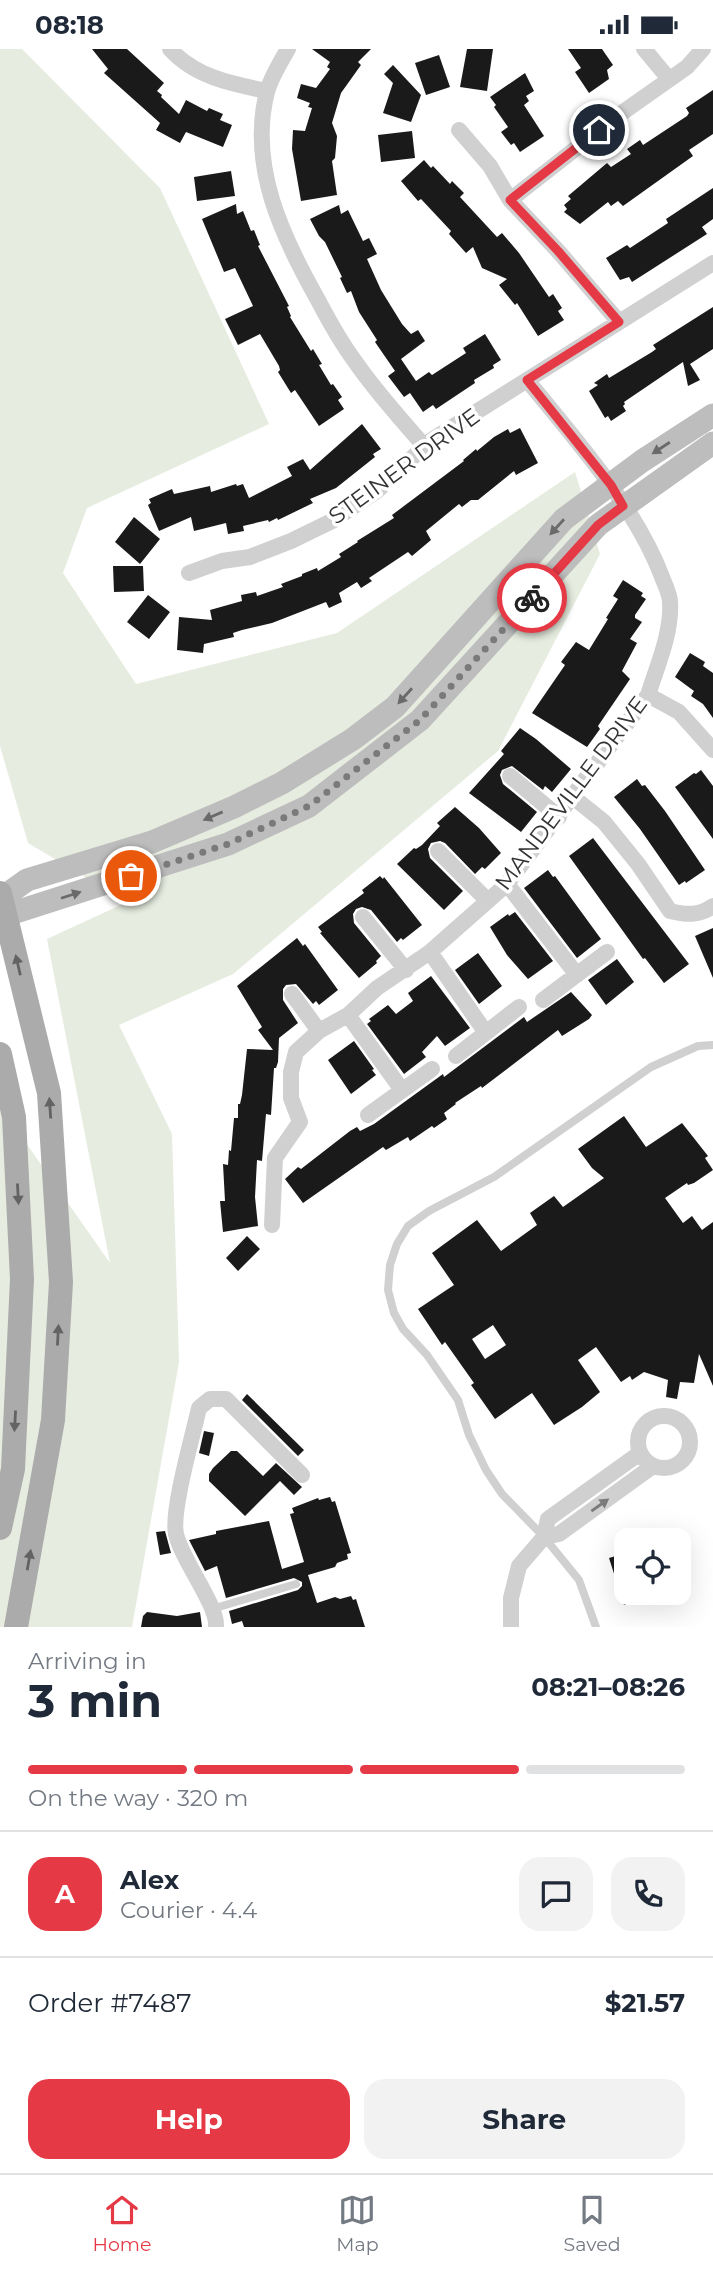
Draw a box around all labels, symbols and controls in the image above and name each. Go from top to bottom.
text: 08:18 [35,9,104,41]
pin [569,100,629,160]
icon: home [580,111,618,149]
street label: STEINER DRIVE [323,402,485,530]
one-way arrow [651,442,671,455]
one-way arrow [549,518,565,536]
courier [497,563,567,633]
icon: bike [513,579,551,617]
one-way arrow [397,687,413,705]
street label: MANDEVILLE DRIVE [489,690,653,896]
one-way arrow [203,811,224,822]
pin [101,846,161,906]
icon: bag [112,857,150,895]
one-way arrow [61,889,82,900]
one-way arrow [12,954,23,976]
one-way arrow [44,1096,55,1118]
one-way arrow [13,1183,24,1205]
one-way arrow [52,1323,63,1345]
one-way arrow [9,1411,20,1433]
one-way arrow [591,1498,609,1512]
map controls [614,1528,691,1605]
button: locate [614,1528,691,1605]
one-way arrow [24,1549,35,1571]
text: Arriving in [28,1647,147,1675]
text: 08:21–08:26 [531,1671,685,1703]
text: 3 min [28,1672,162,1729]
text: On the way · 320 m [28,1784,248,1812]
button: chat [519,1857,593,1931]
button: phone [611,1857,685,1931]
text: Alex [120,1864,179,1896]
text: A [55,1878,75,1910]
text: Courier · 4.4 [120,1896,257,1924]
text: Order #7487 [28,1987,192,2019]
text: $21.57 [605,1987,685,2019]
button: Help [28,2079,350,2159]
button: Share [364,2079,685,2159]
tab: Home [92,2191,151,2256]
tab: Map [336,2191,379,2256]
tab: Saved [563,2191,621,2256]

